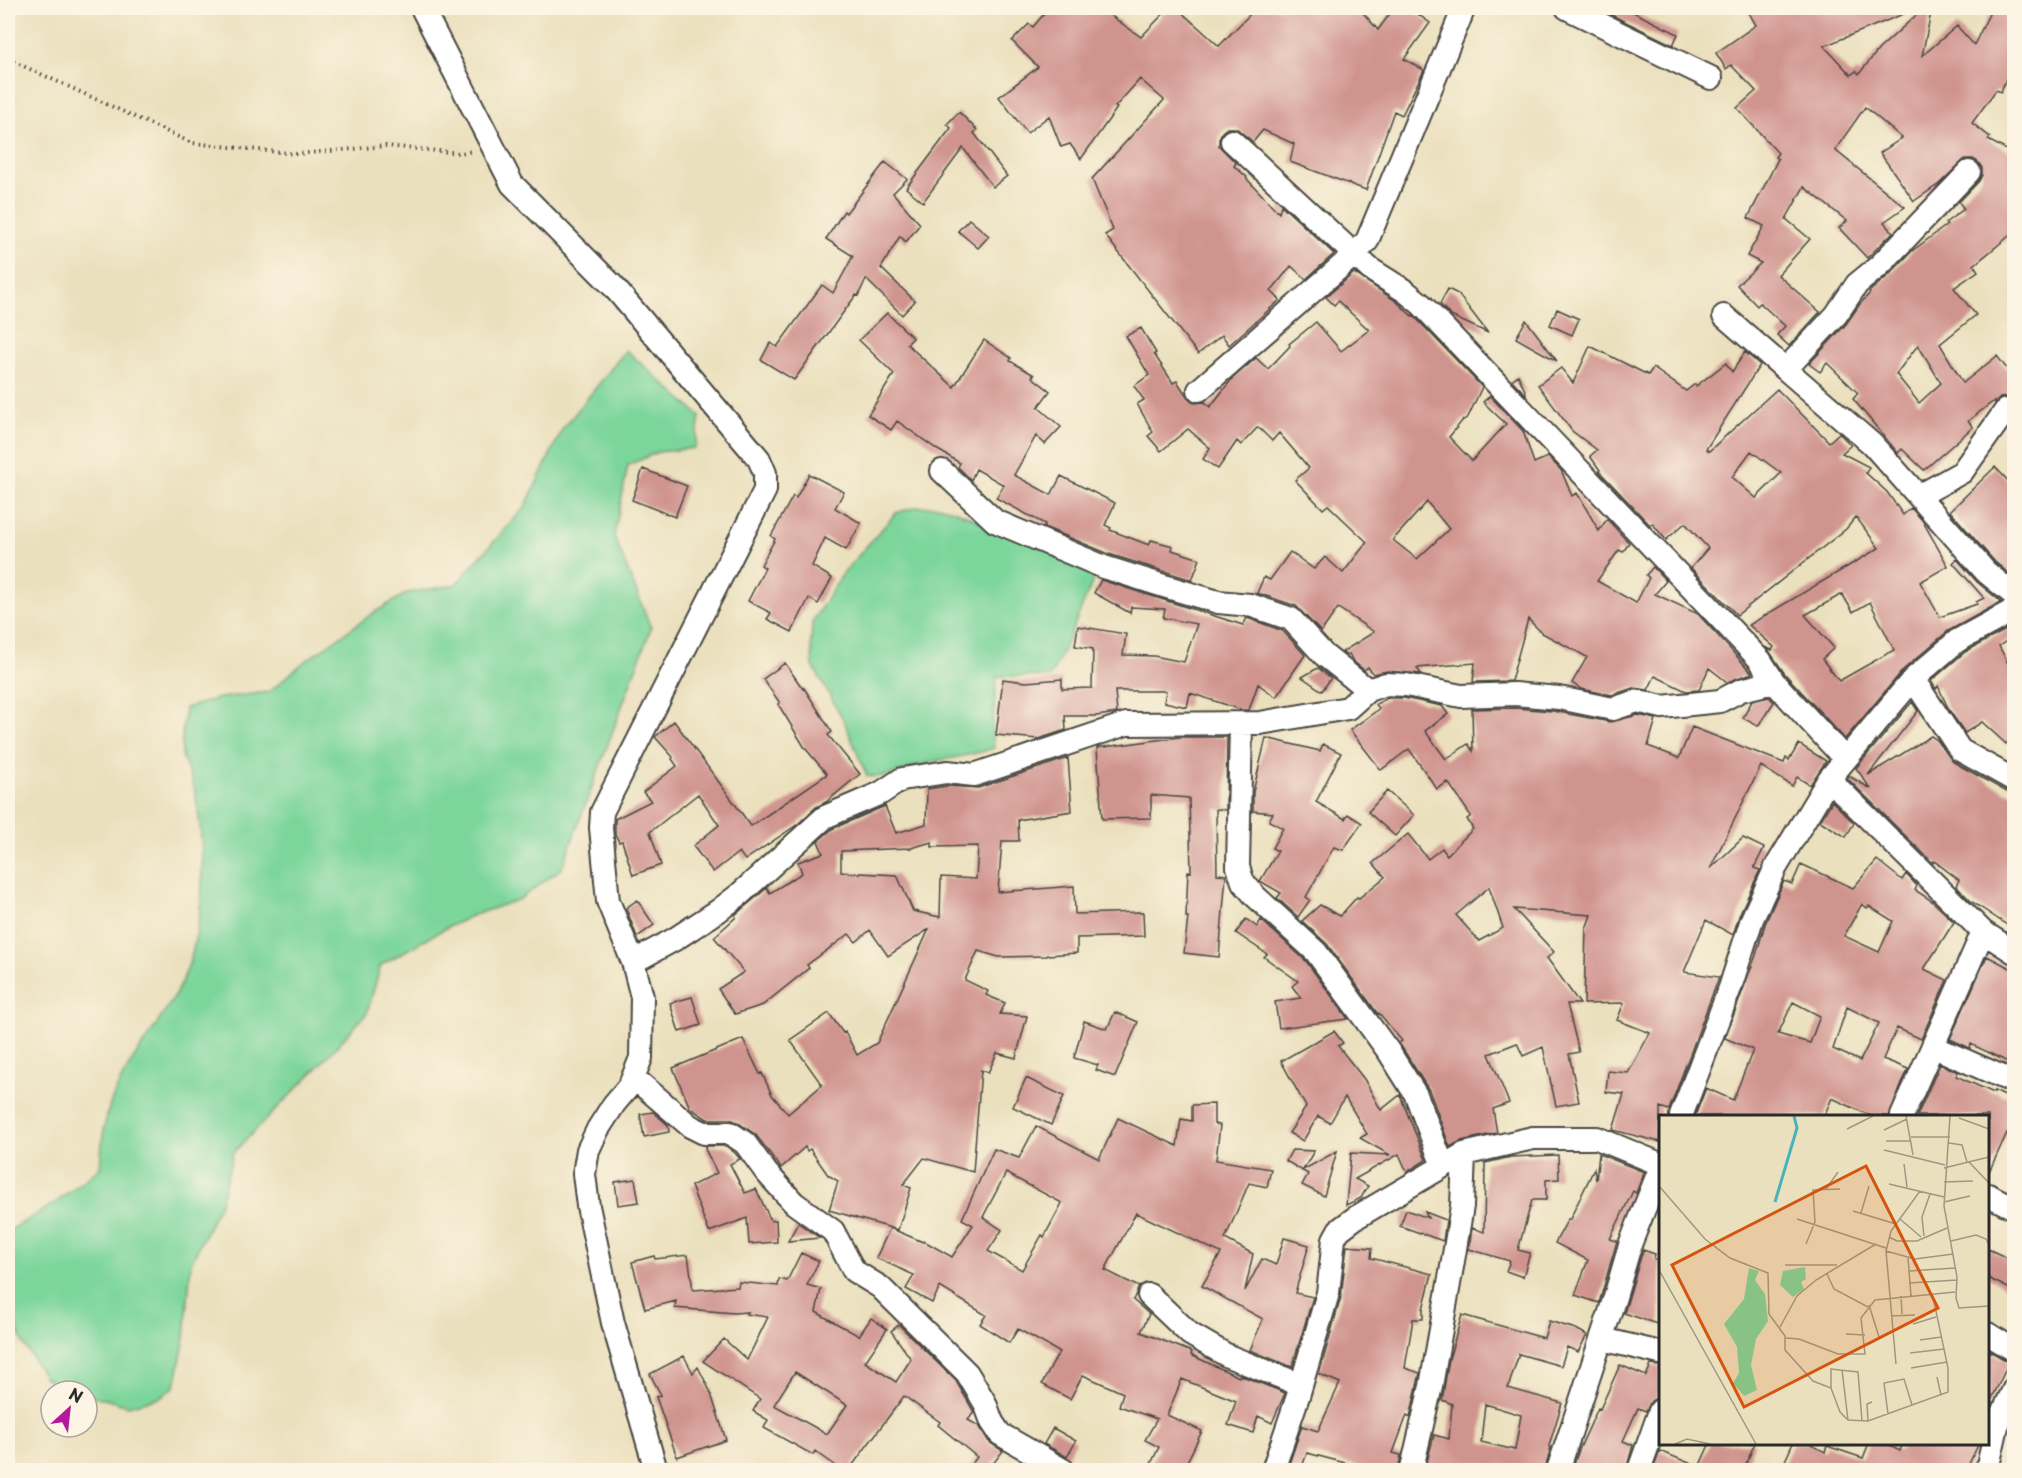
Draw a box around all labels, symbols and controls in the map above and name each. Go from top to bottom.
inset map [1659,1115,1989,1445]
north arrow [39,1379,99,1439]
text: N [65,1381,87,1408]

